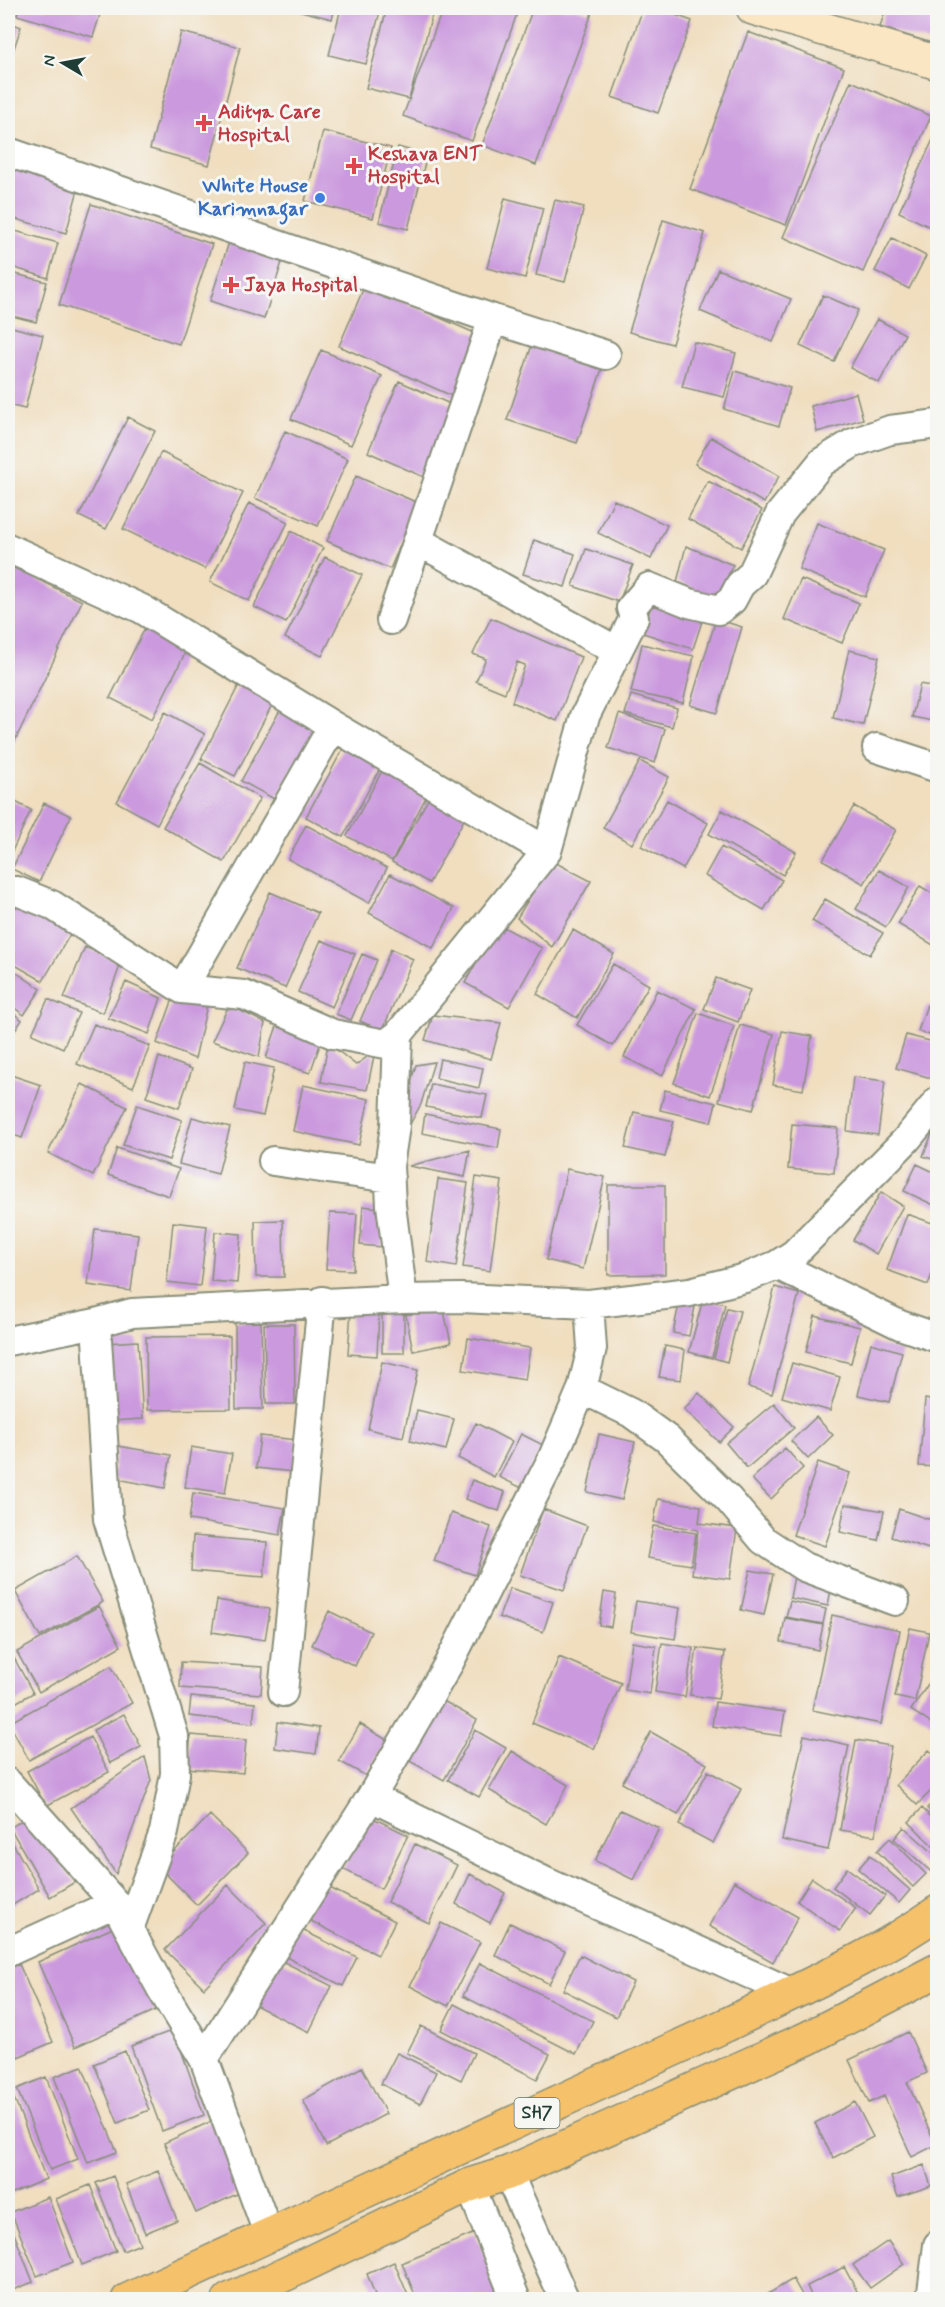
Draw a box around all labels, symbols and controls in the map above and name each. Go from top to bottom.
north arrow [33,33,93,93]
text: N [38,54,61,68]
place label: Aditya Care Hospital [218,99,321,149]
marker: Aditya Care Hospital [195,114,213,132]
place label: Keshava ENT Hospital [368,141,483,191]
marker: Keshava ENT Hospital [345,157,363,175]
place label: White House Karimnagar [198,173,309,225]
marker: White House Karimnagar [313,191,327,205]
place label: Jaya Hospital [244,272,358,299]
marker: Jaya Hospital [222,276,240,294]
road number: SH7 [514,2098,560,2128]

